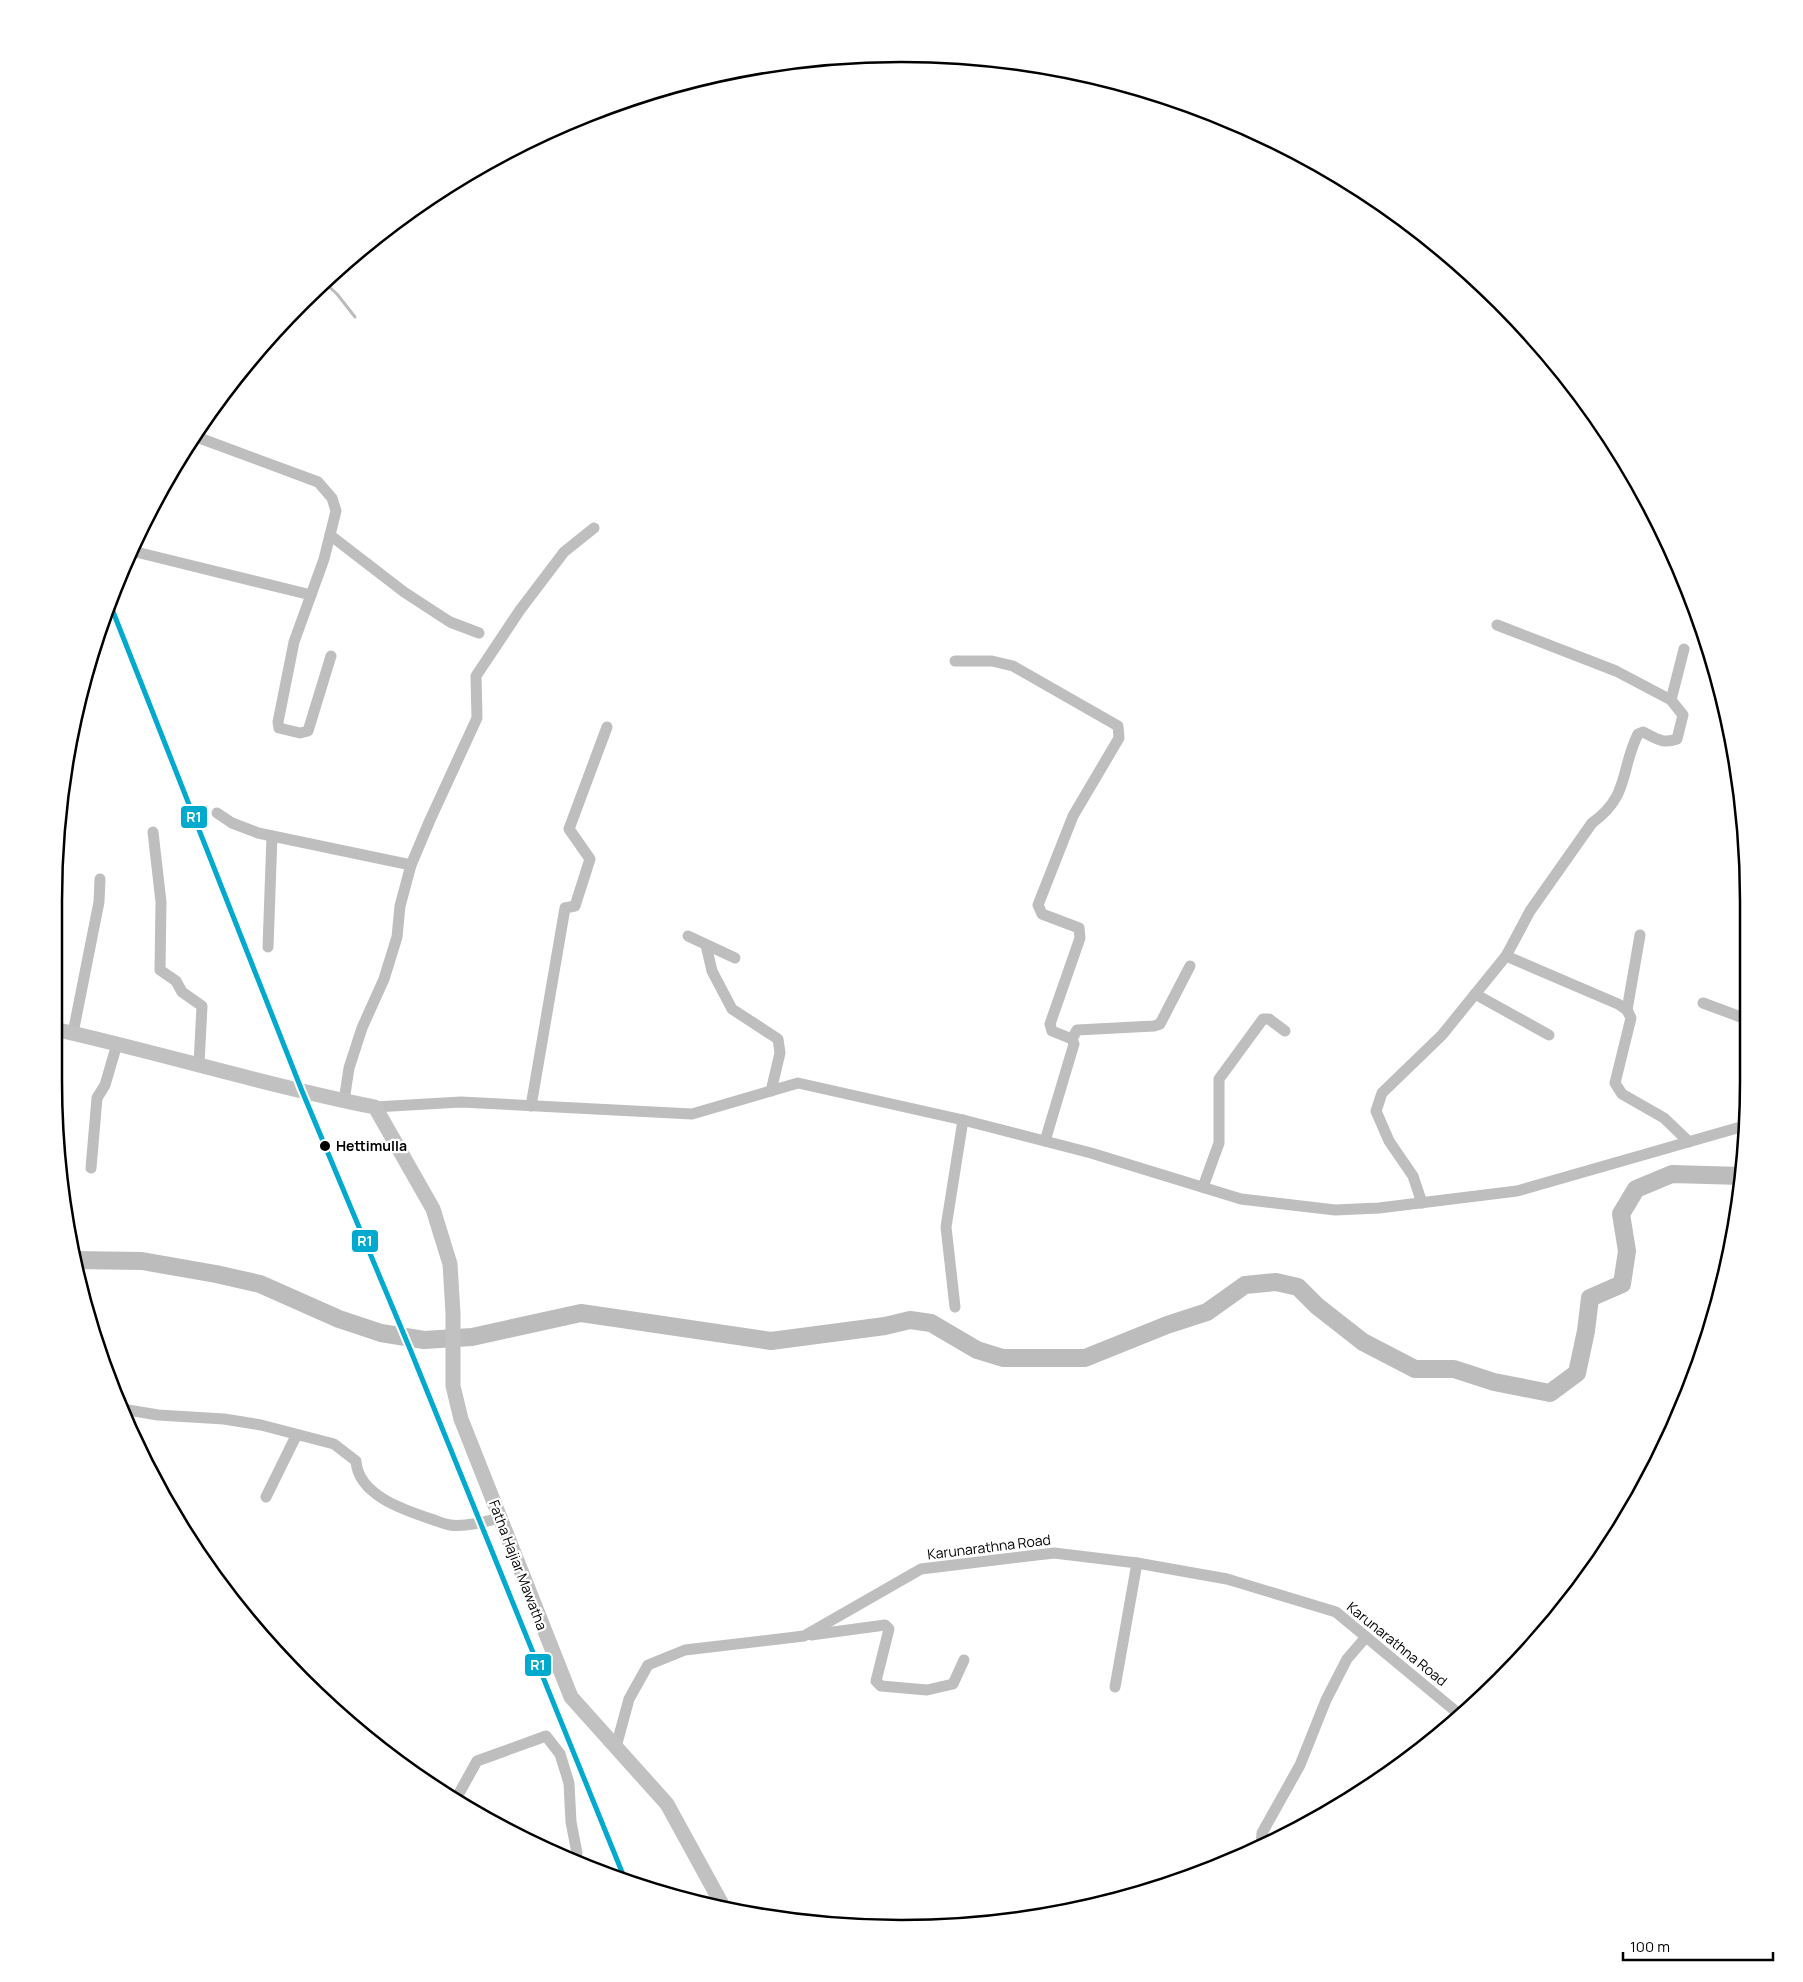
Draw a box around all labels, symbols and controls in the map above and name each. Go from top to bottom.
line badge: R1 [180,805,208,829]
text: R1 [186,807,202,826]
place label: Hettimulla [336,1136,407,1155]
marker: Hettimulla [318,1139,332,1153]
line badge: R1 [351,1229,379,1253]
text: R1 [357,1231,373,1250]
street label: Fatha Hajiar Mawatha [485,1497,552,1633]
street label: Karunarathna Road [926,1530,1052,1563]
street label: Karunarathna Road [1343,1597,1452,1690]
line badge: R1 [524,1653,552,1677]
text: R1 [530,1655,546,1674]
scale bar [1623,1930,1773,1962]
text: 100 m [1630,1936,1670,1957]

